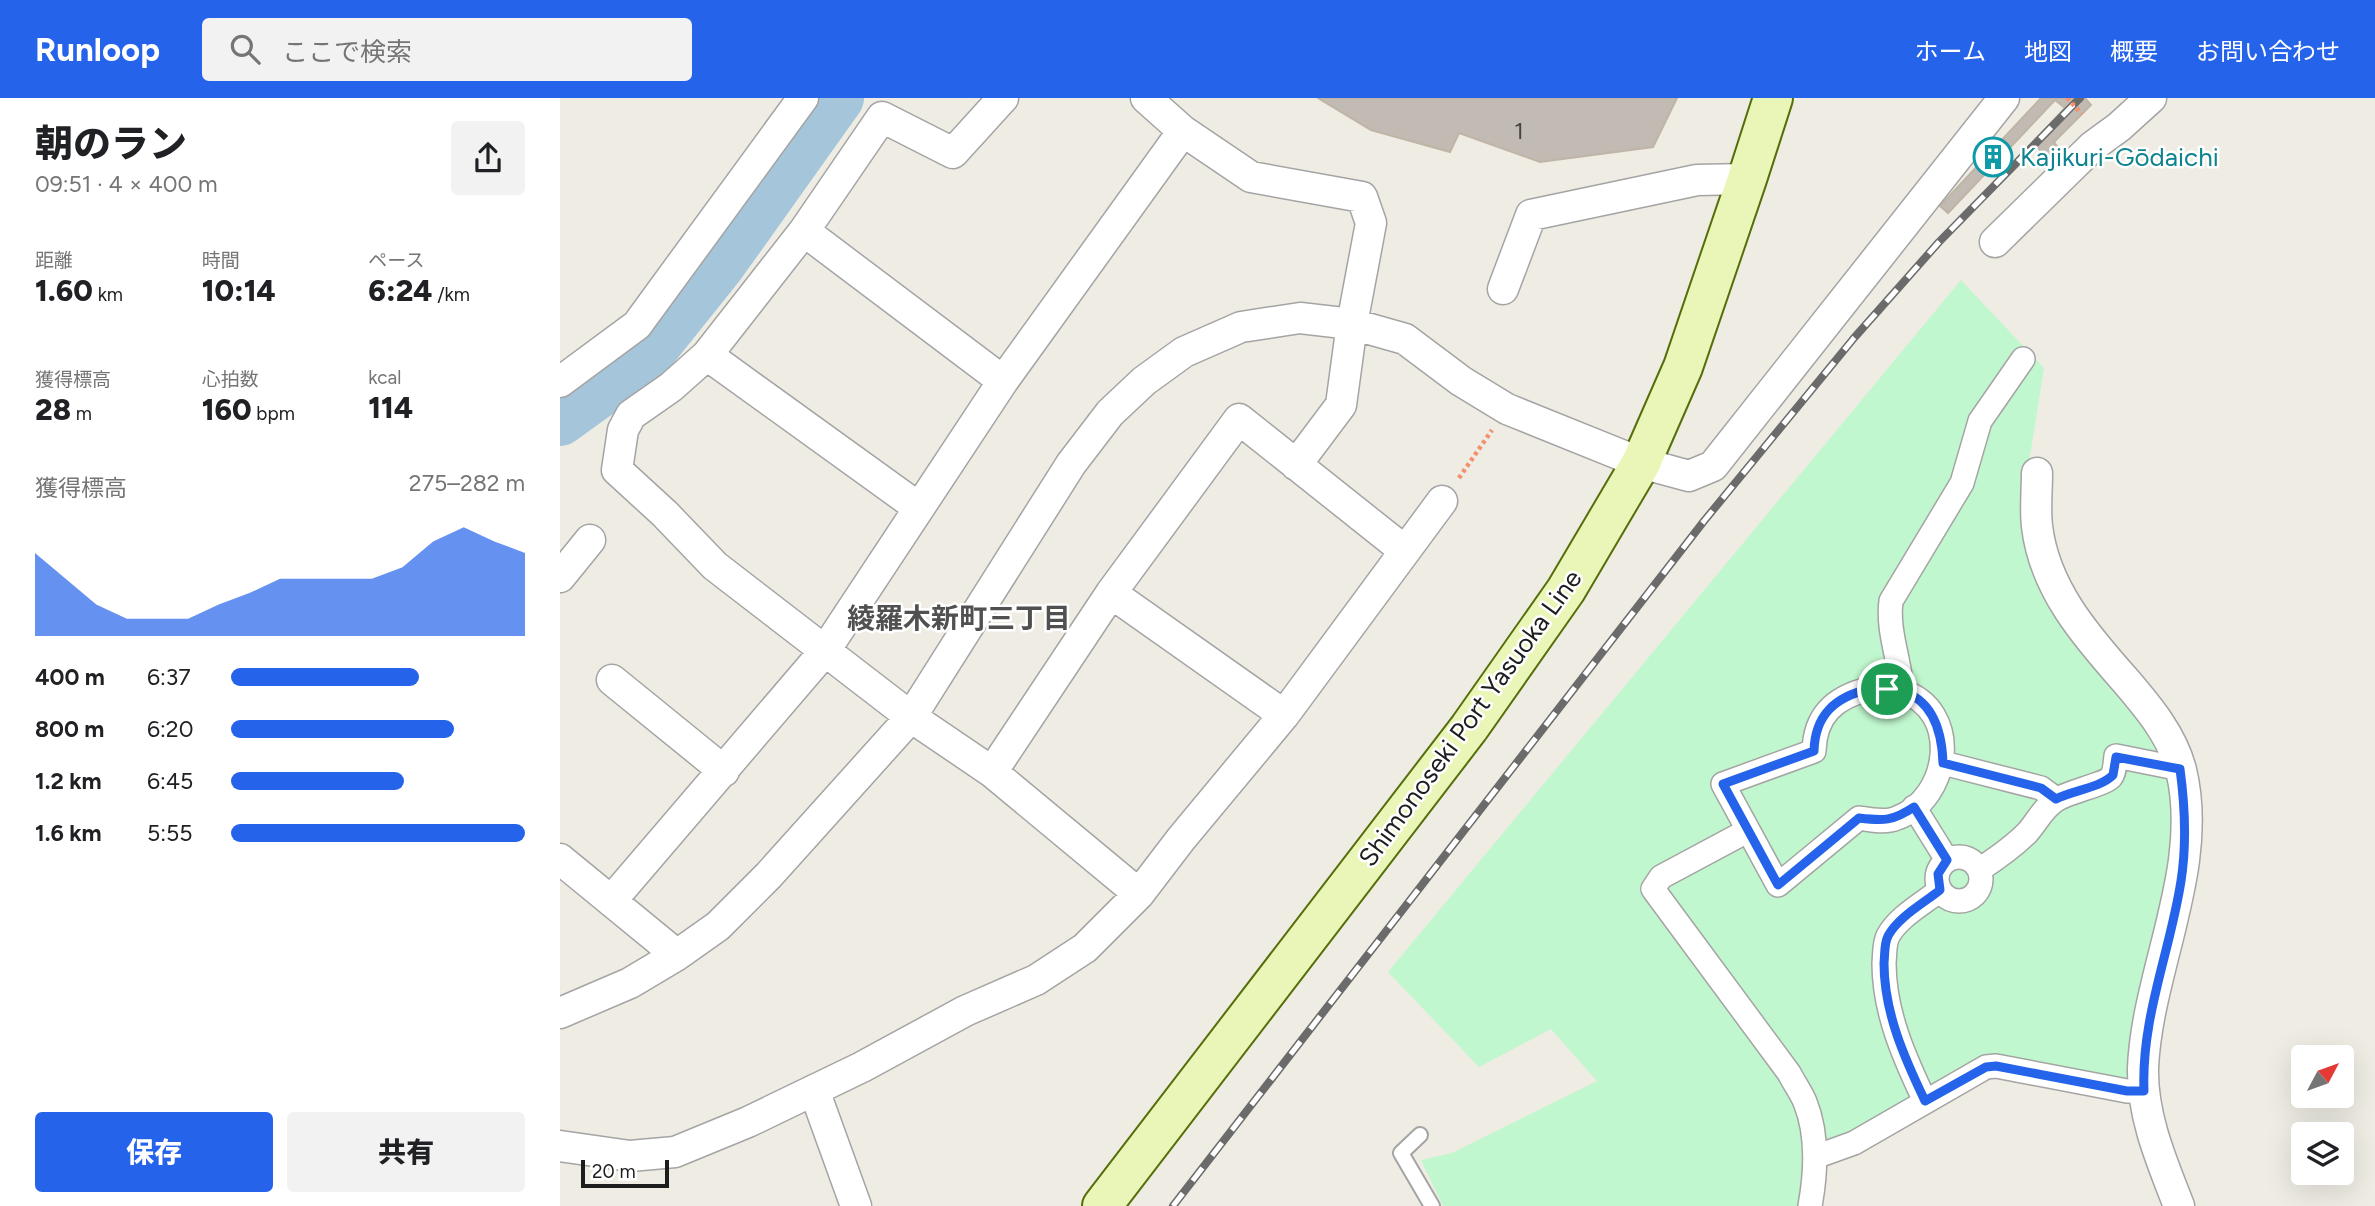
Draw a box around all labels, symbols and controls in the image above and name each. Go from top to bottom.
search box [202,18,692,81]
text: Runloop [35,30,160,69]
icon: search [226,30,264,68]
text: ここで検索 [282,36,412,68]
text: ホーム [1915,37,1986,66]
text: 地図 [2024,37,2072,66]
text: 概要 [2110,37,2158,66]
text: お問い合わせ [2196,37,2340,66]
house number: 1 [1514,117,1524,145]
text: 朝のラン [35,121,187,167]
button: share [451,121,525,195]
building icon: Kajikuri-Gōdaichi [1972,136,2014,178]
place label: Kajikuri-Gōdaichi [2020,141,2219,173]
text: 09:51 · 4 × 400 m [35,170,218,198]
text: 距離 [35,249,73,272]
text: 時間 [202,249,240,272]
text: ペース [368,249,424,272]
text: 1.60 [35,272,93,309]
text: 10:14 [202,272,276,309]
text: 6:24 [368,272,432,309]
text: km [93,283,123,306]
text: /km [432,283,470,306]
text: kcal [368,366,402,389]
text: 獲得標高 [35,368,111,391]
text: 心拍数 [202,368,259,391]
text: 114 [368,389,413,426]
text: 28 [35,391,71,428]
text: 160 [202,391,252,428]
text: m [71,402,92,425]
text: bpm [252,402,295,425]
text: 275–282 m [409,469,525,497]
text: 獲得標高 [35,474,127,502]
street label: Shimonoseki Port Yasuoka Line [1352,563,1588,873]
district label: 綾羅木新町三丁目 [847,601,1071,635]
pin [1857,659,1917,719]
text: 400 m [35,663,105,691]
text: 6:37 [147,663,191,691]
icon: arrive [1868,670,1906,708]
text: 800 m [35,715,104,743]
text: 6:20 [147,715,193,743]
text: 1.2 km [35,767,102,795]
text: 6:45 [147,767,193,795]
text: 1.6 km [35,819,102,847]
text: 5:55 [147,819,193,847]
north arrow [2291,1045,2354,1108]
map controls [2291,1045,2354,1185]
button: 保存 [35,1112,273,1192]
button: 共有 [287,1112,525,1192]
button: layers [2291,1122,2354,1185]
scale bar [581,1157,668,1189]
text: 20 m [592,1160,636,1183]

